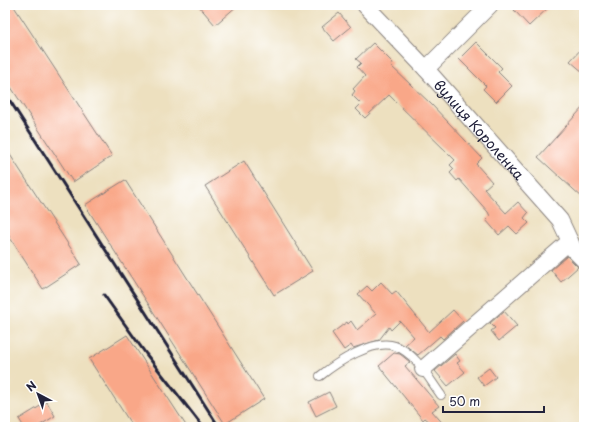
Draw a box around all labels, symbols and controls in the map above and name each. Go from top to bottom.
street label: вулиця Короленка [429,75,530,184]
north arrow [18,374,58,414]
text: N [22,377,40,395]
scale bar [443,388,544,414]
text: 50 m [449,392,480,410]

